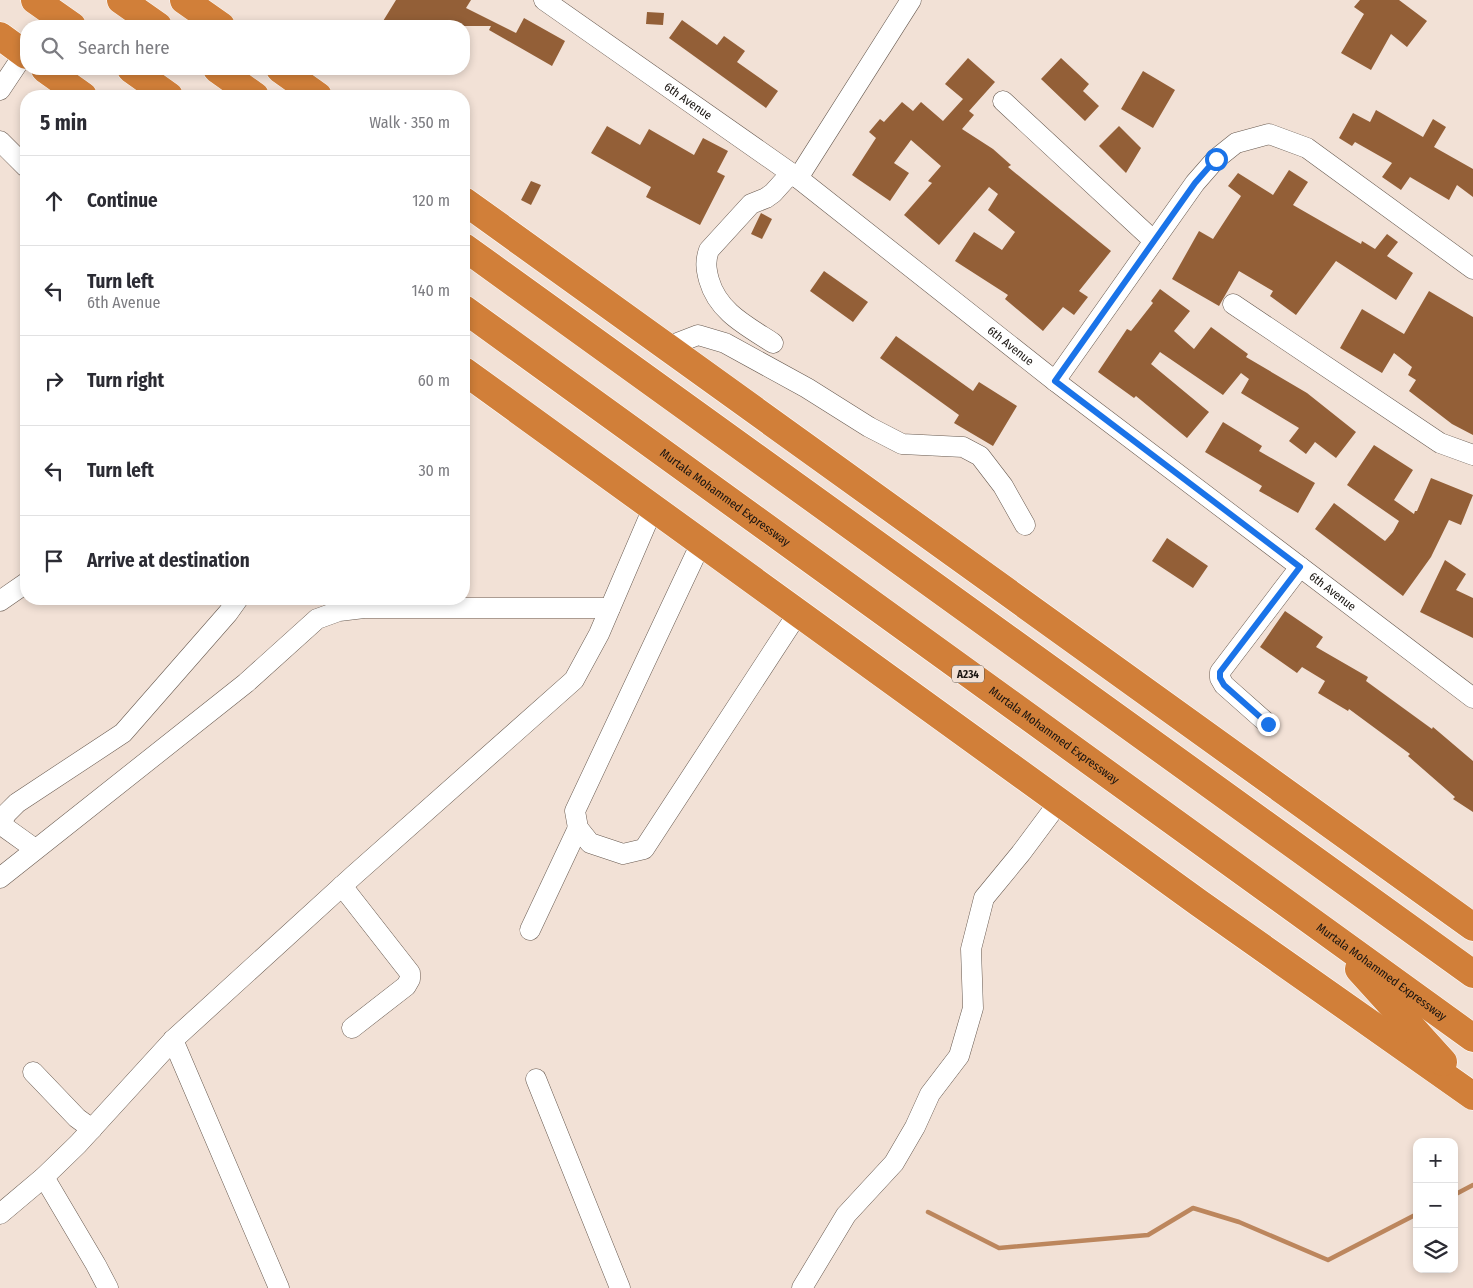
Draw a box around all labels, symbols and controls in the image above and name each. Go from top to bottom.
search box [20,20,470,75]
icon: search [38,34,66,62]
text: Search here [78,36,170,59]
street label: 6th Avenue [662,79,715,123]
text: 5 min [40,110,87,136]
text: Walk · 350 m [369,113,450,132]
route start [1205,148,1228,171]
icon: ahead [40,187,68,215]
text: Continue [87,189,158,212]
text: 120 m [412,191,450,210]
text: Turn left [87,270,154,293]
icon: left [40,277,68,305]
text: 140 m [412,281,450,300]
text: 6th Avenue [87,293,160,312]
street label: 6th Avenue [985,323,1037,368]
icon: right [40,367,68,395]
text: Turn right [87,369,164,392]
text: 60 m [418,371,450,390]
street label: Murtala Mohammed Expressway [657,446,793,550]
icon: left [40,457,68,485]
text: Turn left [87,459,154,482]
text: 30 m [418,461,450,480]
icon: arrive [40,547,68,575]
text: Arrive at destination [87,549,250,572]
street label: 6th Avenue [1306,569,1359,614]
road number: A234 [952,666,984,682]
street label: Murtala Mohammed Expressway [986,684,1122,787]
route end [1257,713,1280,736]
street label: Murtala Mohammed Expressway [1314,920,1450,1024]
map controls [1413,1138,1458,1273]
button: + [1413,1138,1458,1183]
button: − [1413,1183,1458,1228]
button: layers [1413,1228,1458,1273]

